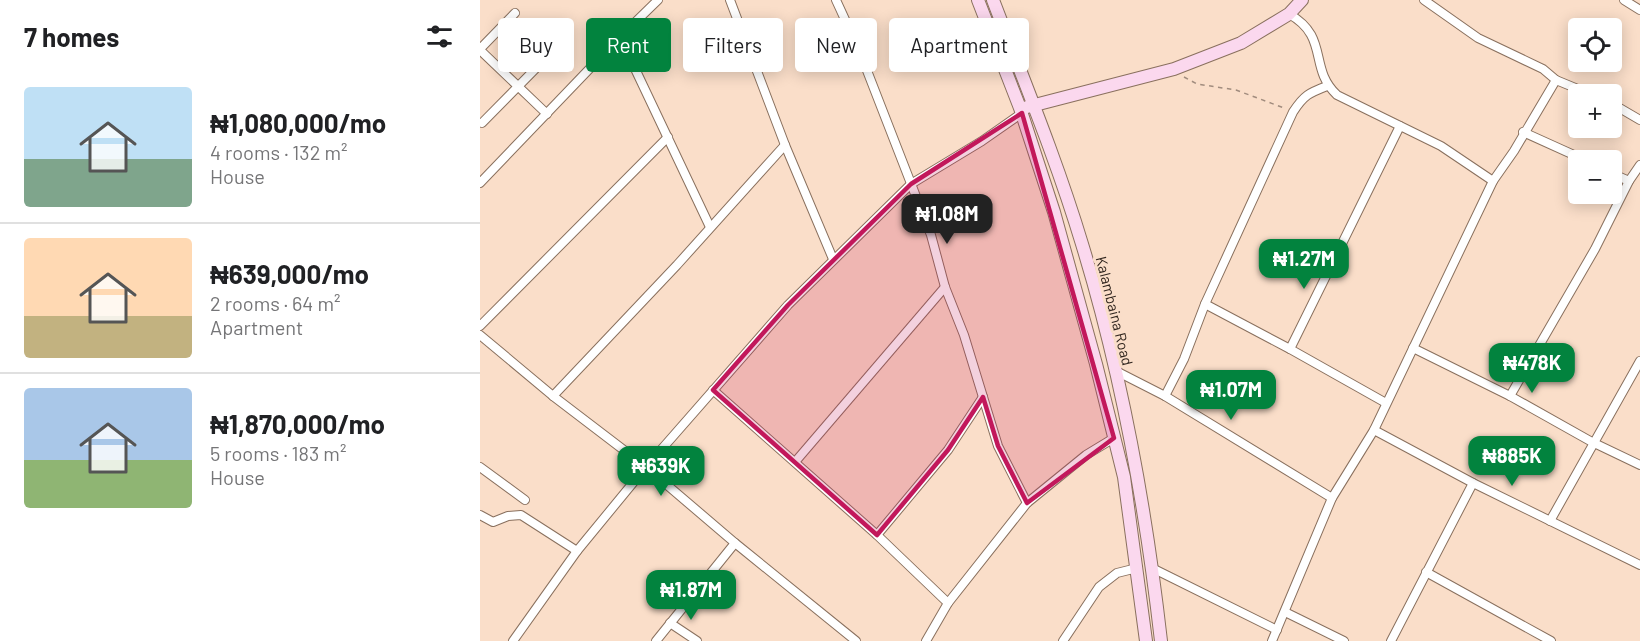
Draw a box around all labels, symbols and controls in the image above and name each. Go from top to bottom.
chip: Buy [498,18,574,72]
chip: Rent [586,18,671,72]
chip: Filters [683,18,783,72]
chip: New [795,18,877,72]
chip: Apartment [889,18,1029,72]
map controls [1568,18,1622,204]
button: locate [1568,18,1622,72]
icon: filters [423,20,456,53]
text: 7 homes [24,21,119,52]
button: + [1568,84,1622,138]
text: ₦1,080,000/mo [210,107,386,138]
icon: home [72,111,144,183]
text: 4 rooms · 132 m² [210,140,347,164]
button: − [1568,150,1622,204]
text: House [210,164,265,188]
pin: ₦1.08M [898,194,996,245]
text: ₦1.08M [916,201,978,225]
pin: ₦1.27M [1255,239,1353,290]
text: ₦1.27M [1273,246,1335,270]
street label: Kalambaina Road [1093,254,1137,367]
text: ₦639,000/mo [210,258,369,289]
icon: home [72,262,144,334]
text: 2 rooms · 64 m² [210,291,340,315]
text: Apartment [210,315,303,339]
pin: ₦478K [1490,343,1574,394]
text: ₦478K [1503,350,1561,374]
pin: ₦1.07M [1182,370,1280,421]
text: ₦1.07M [1200,377,1262,401]
text: ₦1,870,000/mo [210,408,385,439]
icon: home [72,412,144,484]
pin: ₦885K [1470,436,1554,487]
text: 5 rooms · 183 m² [210,441,346,465]
text: ₦885K [1482,443,1542,467]
pin: ₦639K [619,446,703,497]
text: ₦639K [631,453,691,477]
text: House [210,465,265,489]
pin: ₦1.87M [642,570,740,621]
text: ₦1.87M [660,577,722,601]

